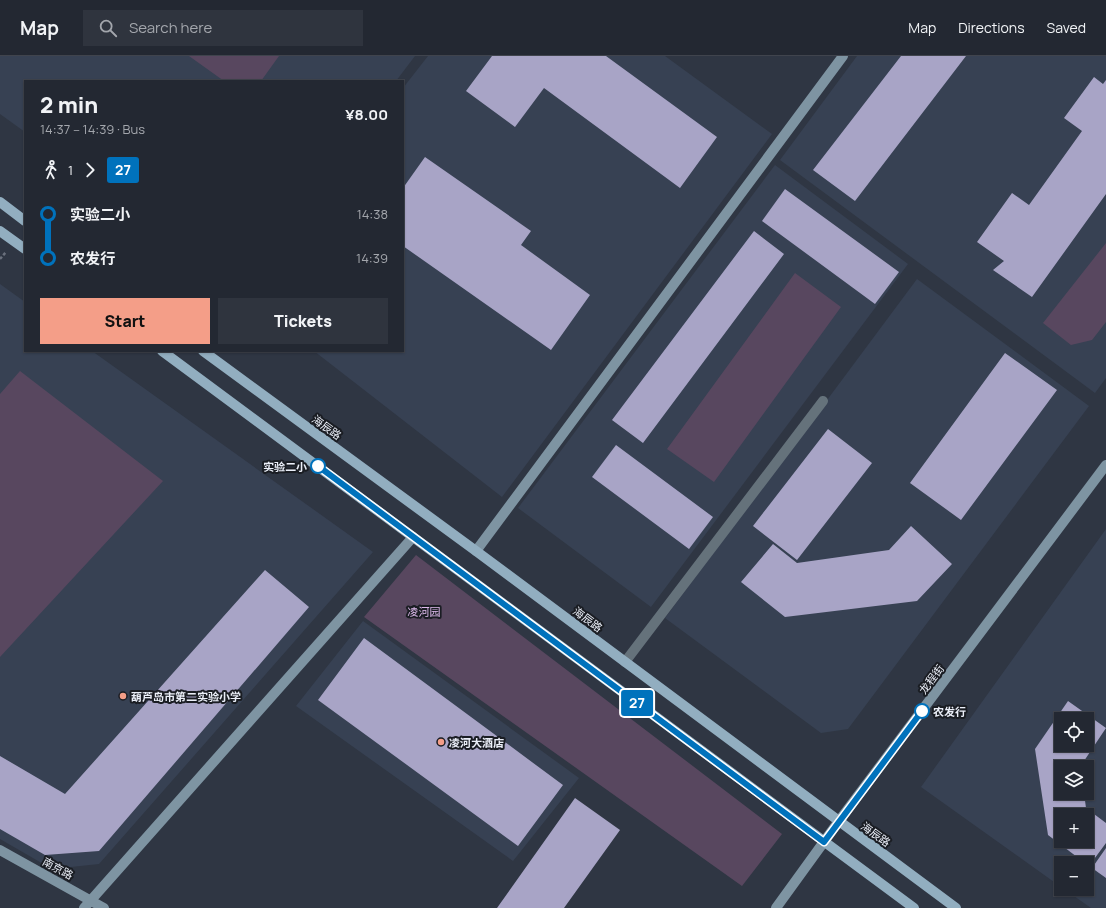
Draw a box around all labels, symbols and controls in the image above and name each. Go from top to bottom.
search box [83,10,363,46]
text: Map [20,15,59,41]
icon: search [97,17,119,39]
text: Search here [129,17,212,38]
text: Map [908,18,936,37]
text: Directions [958,18,1025,37]
text: Saved [1047,18,1086,37]
text: 2 min [40,90,98,120]
text: ¥8.00 [345,104,388,125]
text: 14:37 – 14:39 · Bus [40,120,145,138]
icon: walk [40,159,62,181]
icon: forward [79,159,101,181]
text: 27 [115,160,131,179]
text: 1 [68,161,73,179]
text: 实验二小 [70,204,130,225]
text: 14:38 [357,205,388,223]
text: 农发行 [70,248,115,269]
text: 14:39 [356,249,388,267]
button: Start [40,298,210,344]
button: Tickets [218,298,388,344]
street label: 海辰路 [309,411,345,443]
marker: 实验二小 [310,458,326,474]
place label: 实验二小 [263,459,307,474]
street label: 海辰路 [570,603,606,635]
park label: 凌河园 [408,604,441,619]
street label: 龙程街 [915,661,947,697]
place label: 葫芦岛市第二实验小学 [131,689,241,704]
line badge: 27 [619,690,655,716]
marker: 葫芦岛市第二实验小学 [118,691,128,701]
text: 27 [629,693,645,712]
marker: 农发行 [914,703,930,719]
place label: 农发行 [933,704,966,719]
map controls [1054,712,1094,896]
button: locate [1054,712,1094,752]
place label: 凌河大酒店 [449,735,504,750]
marker: 凌河大酒店 [436,737,446,747]
button: layers [1054,760,1094,800]
button: + [1054,808,1094,848]
street label: 海辰路 [858,818,894,850]
street label: 南京路 [40,853,76,883]
button: − [1054,856,1094,896]

